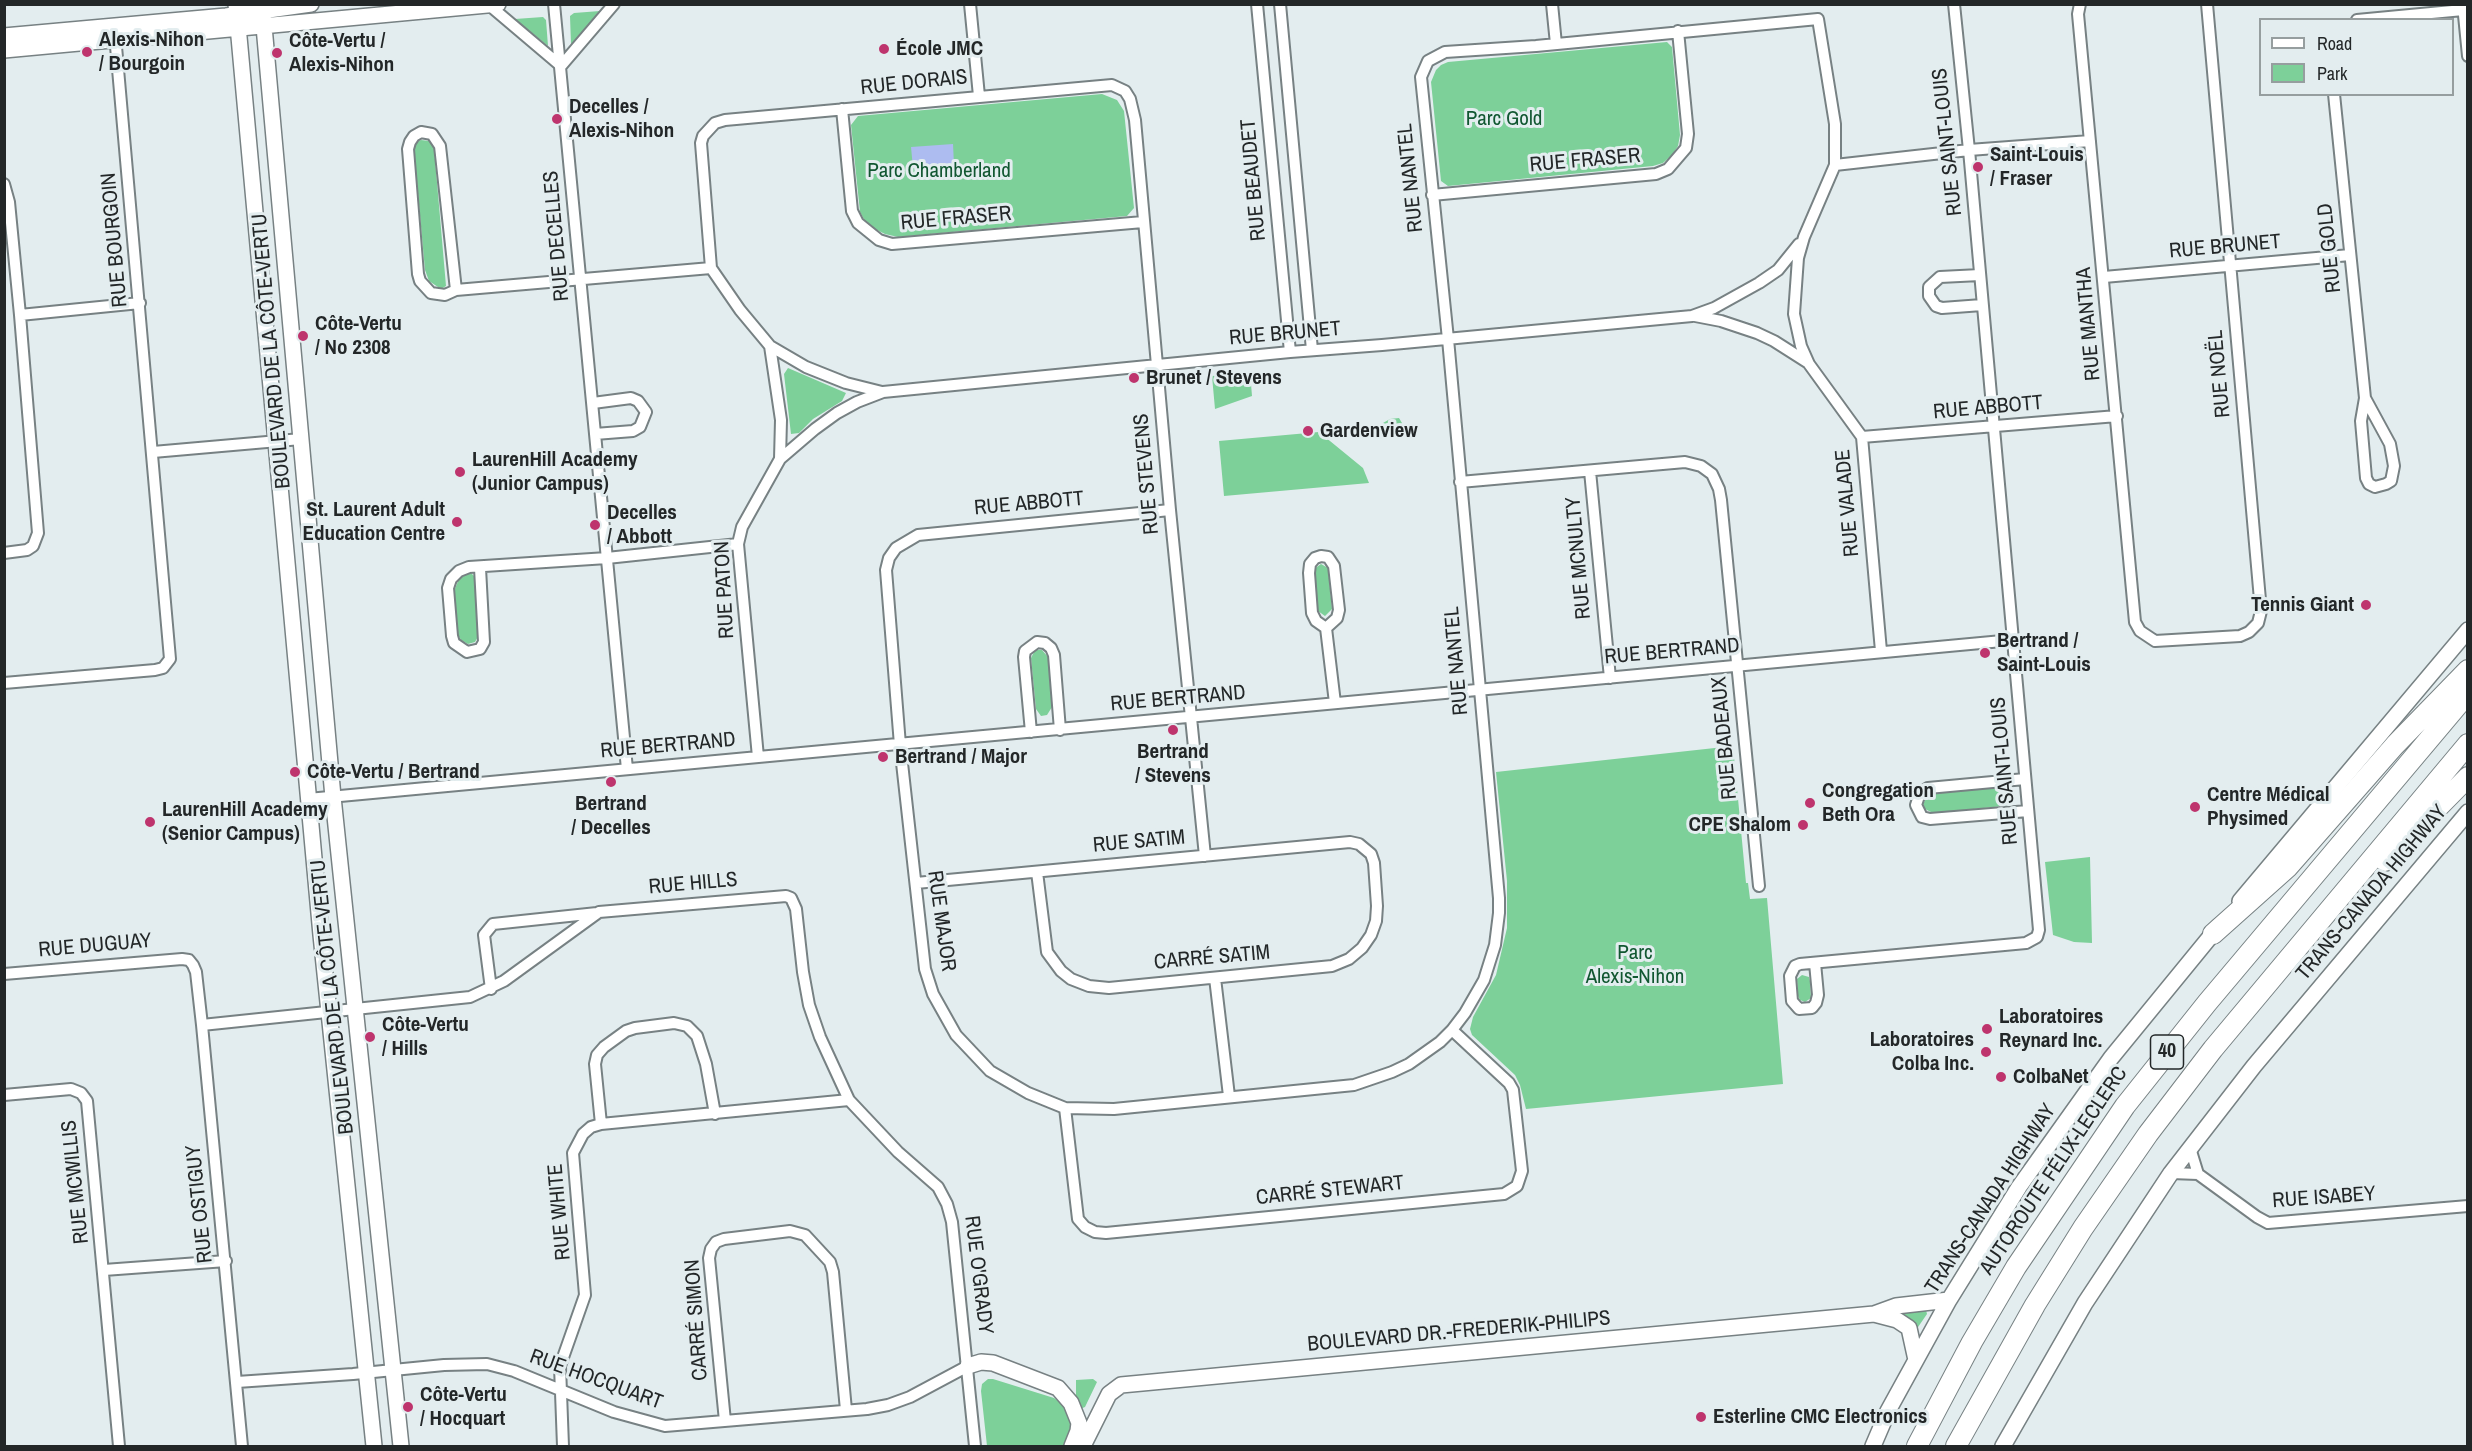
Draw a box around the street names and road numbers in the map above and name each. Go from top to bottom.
street label: RUE DORAIS [859,65,969,101]
street label: RUE SAINT-LOUIS [1928,67,1968,217]
street label: RUE BEAUDET [1236,118,1272,242]
street label: RUE NANTEL [1393,122,1429,234]
street label: RUE FRASER [1529,144,1641,178]
street label: RUE DECELLES [539,170,575,302]
street label: RUE BOURGOIN [97,172,133,308]
street label: RUE FRASER [900,202,1012,236]
street label: RUE GOLD [2313,202,2347,294]
street label: BOULEVARD DE LA CÔTE-VERTU [247,212,297,490]
street label: RUE BRUNET [2168,230,2282,264]
street label: RUE MANTHA [2071,266,2107,382]
street label: RUE BRUNET [1228,317,1342,351]
street label: RUE NOËL [2204,329,2236,419]
street label: RUE ABBOTT [1932,391,2044,425]
street label: RUE STEVENS [1129,412,1165,536]
street label: RUE VALADE [1831,448,1865,558]
street label: RUE ABBOTT [973,487,1085,521]
street label: RUE MCNULTY [1561,496,1597,620]
street label: RUE PATON [710,541,740,639]
street label: RUE NANTEL [1440,606,1474,716]
street label: RUE BERTRAND [1603,634,1741,670]
street label: RUE BADEAUX [1707,675,1743,801]
street label: RUE BERTRAND [1109,681,1247,717]
street label: RUE SAINT-LOUIS [1986,696,2024,846]
street label: RUE BERTRAND [599,728,737,764]
street label: TRANS-CANADA HIGHWAY [2291,800,2453,986]
street label: RUE SATIM [1092,825,1186,859]
street label: BOULEVARD DE LA CÔTE-VERTU [306,858,360,1136]
street label: RUE HILLS [648,868,738,900]
street label: RUE MAJOR [921,869,961,973]
street label: RUE DUGUAY [37,928,153,964]
street label: CARRÉ SATIM [1153,940,1271,976]
road number: 40 [2150,1035,2184,1069]
street label: AUTOROUTE FÉLIX-LECLERC [1975,1062,2133,1280]
street label: TRANS-CANADA HIGHWAY [1920,1099,2062,1299]
street label: RUE MCWILLIS [57,1119,95,1245]
street label: RUE OSTIGUY [181,1144,219,1264]
street label: RUE WHITE [543,1163,577,1261]
street label: CARRÉ STEWART [1255,1171,1405,1211]
street label: RUE ISABEY [2272,1182,2376,1214]
street label: RUE O'GRADY [958,1214,998,1336]
street label: CARRÉ SIMON [680,1259,714,1381]
street label: BOULEVARD DR.-FREDERIK-PHILIPS [1306,1306,1612,1358]
street label: RUE HOCQUART [526,1344,666,1416]

